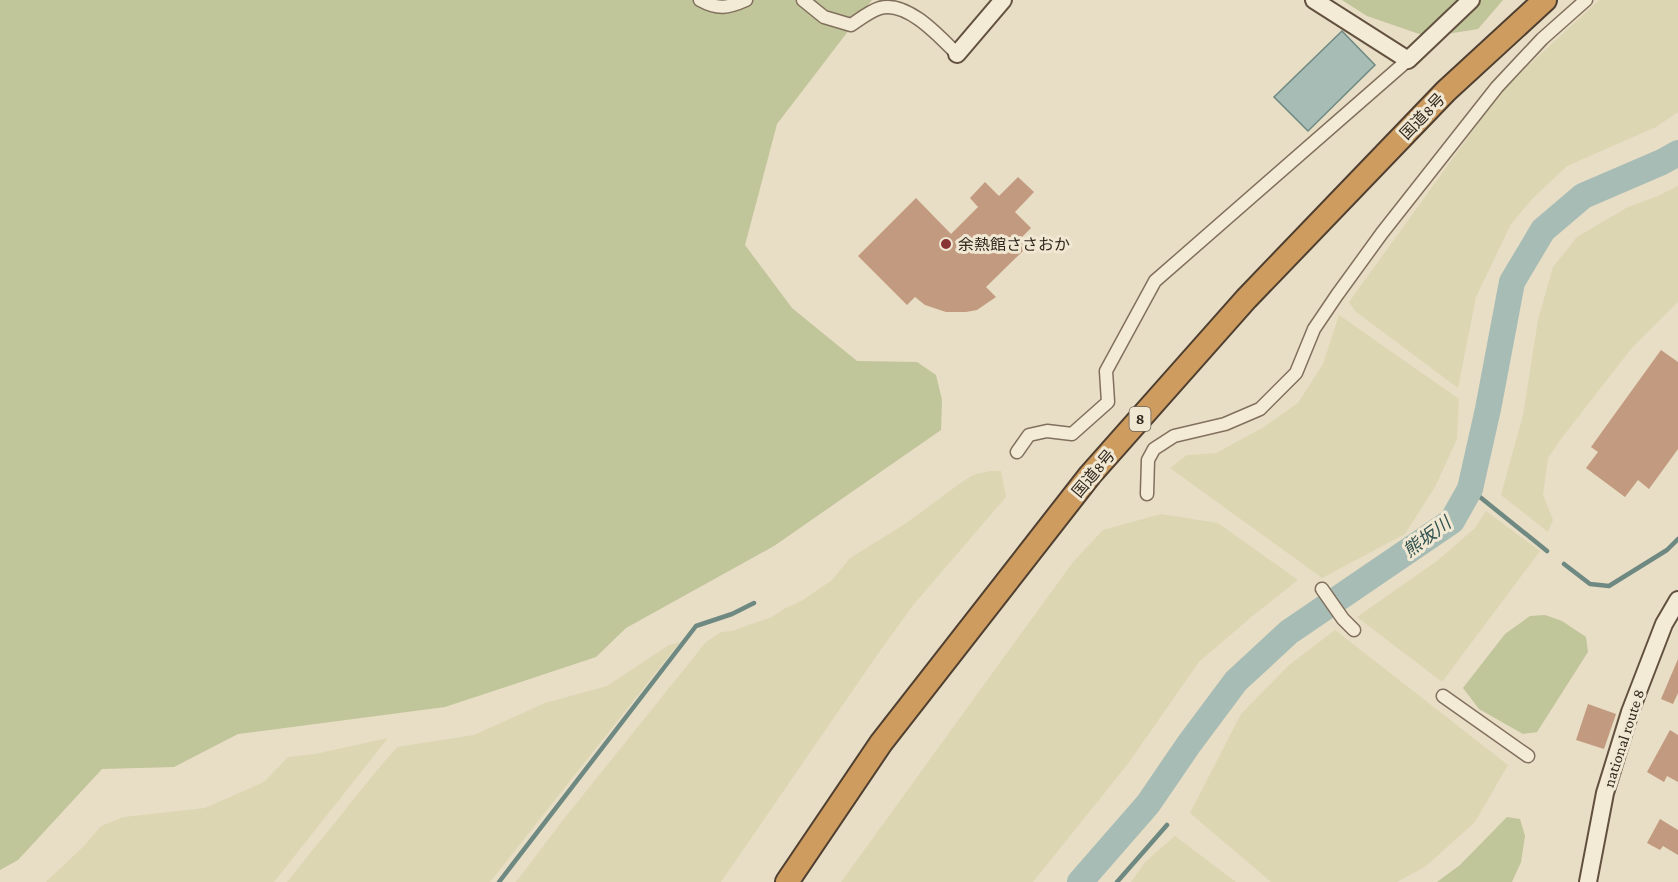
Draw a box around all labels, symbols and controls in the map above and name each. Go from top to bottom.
street label: 国道8号 [1397,90,1448,143]
place label: 余熱館ささおか [958,236,1070,253]
marker: 余熱館ささおか [939,237,953,251]
road number: 8 [1130,407,1150,431]
street label: 国道8号 [1069,446,1118,500]
water label: 熊坂川 [1399,512,1456,561]
street label: national route 8 [1600,687,1647,789]

